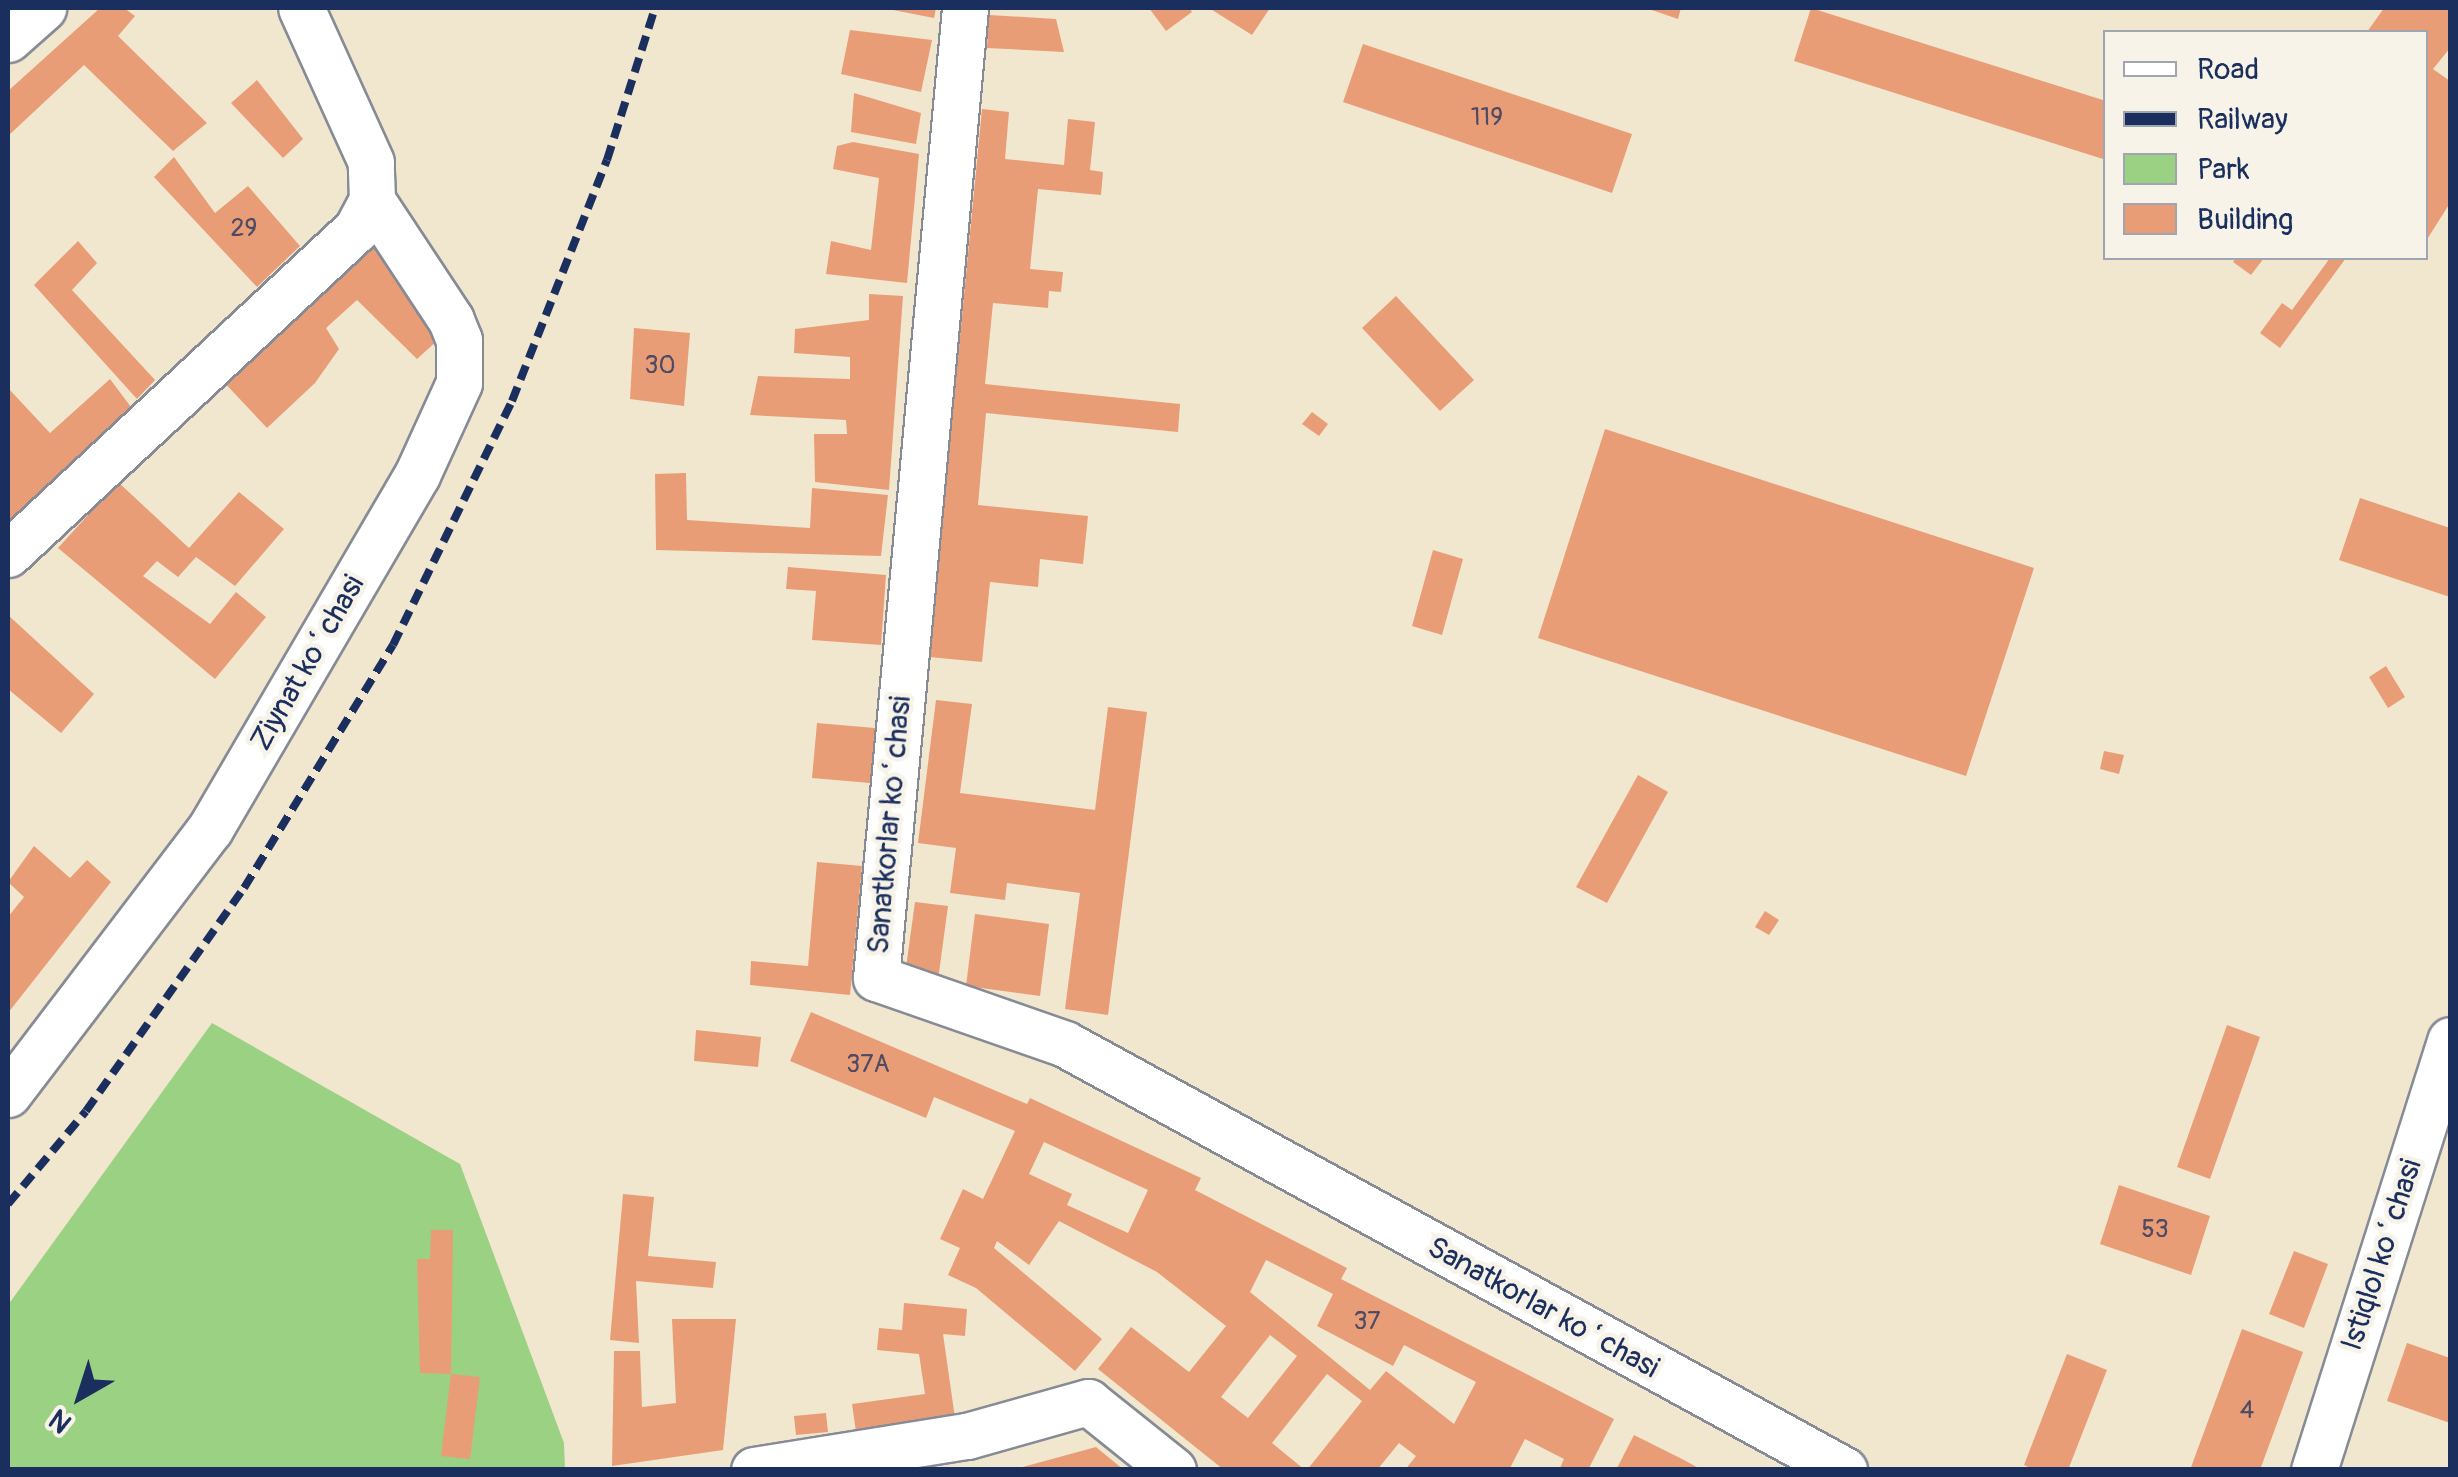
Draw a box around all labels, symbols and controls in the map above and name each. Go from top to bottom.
legend [2103,30,2428,260]
text: Road [2197,51,2259,88]
text: Railway [2197,101,2288,138]
house number: 119 [1471,103,1503,133]
text: Park [2197,151,2250,188]
text: Building [2197,201,2293,238]
house number: 29 [231,214,257,244]
house number: 30 [644,351,676,381]
street label: Ziynat koʻchasi [243,569,373,757]
street label: Sanatkorlar koʻchasi [861,694,919,956]
house number: 37А [846,1050,890,1080]
street label: Istiqlol koʻchasi [2334,1155,2430,1355]
house number: 53 [2141,1215,2169,1245]
street label: Sanatkorlar koʻchasi [1421,1229,1665,1387]
house number: 37 [1353,1307,1381,1337]
north arrow [30,1347,130,1447]
house number: 4 [2240,1396,2254,1426]
text: N [42,1401,79,1440]

